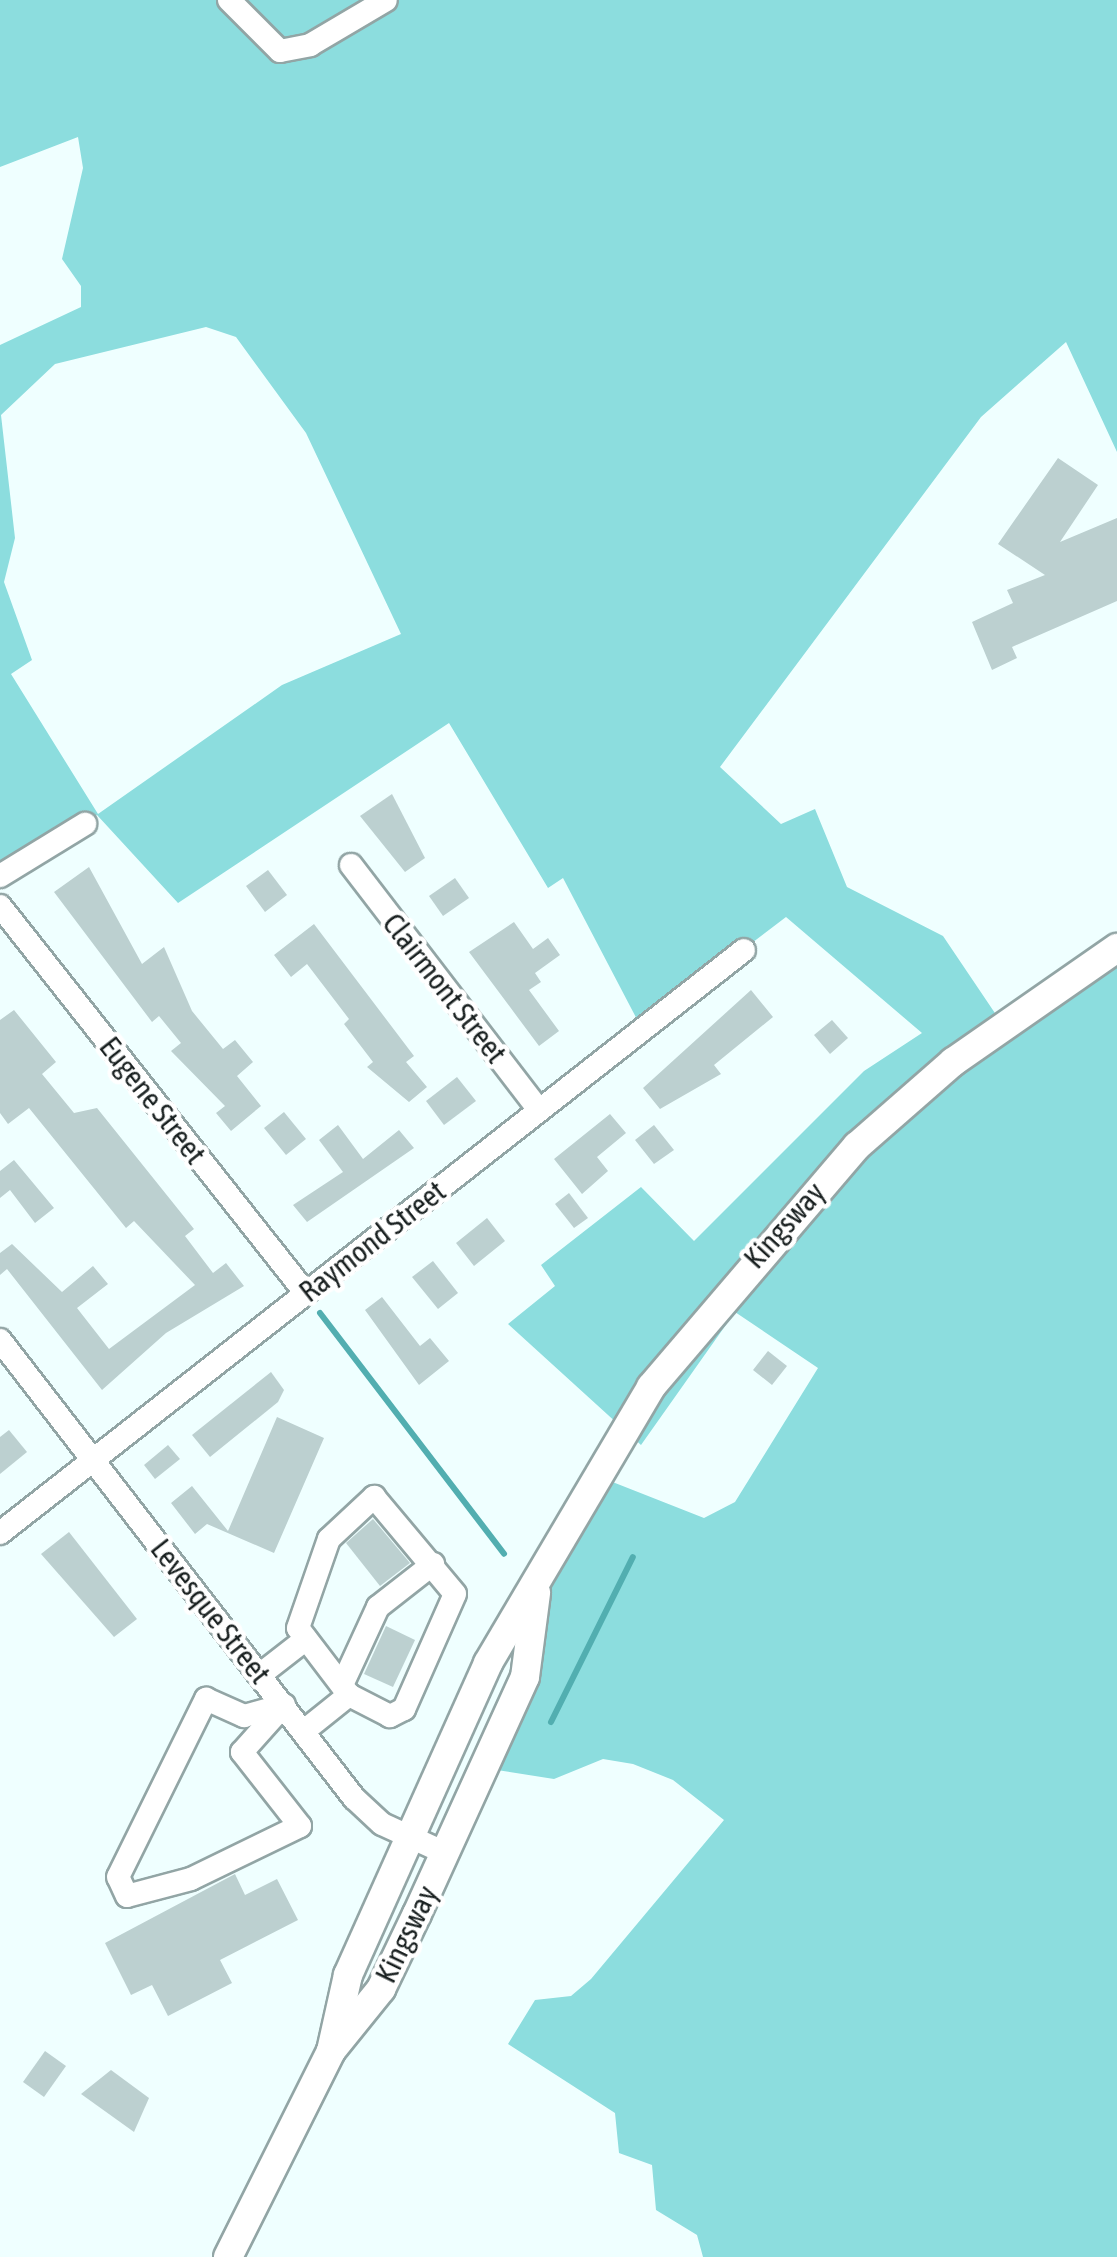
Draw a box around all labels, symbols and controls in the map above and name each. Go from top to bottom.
street label: Clairmont Street [375,906,515,1070]
street label: Eugene Street [92,1029,214,1171]
street label: Raymond Street [292,1173,452,1309]
street label: Kingsway [736,1174,832,1276]
street label: Levesque Street [143,1532,279,1690]
street label: Kingsway [367,1880,445,1988]

